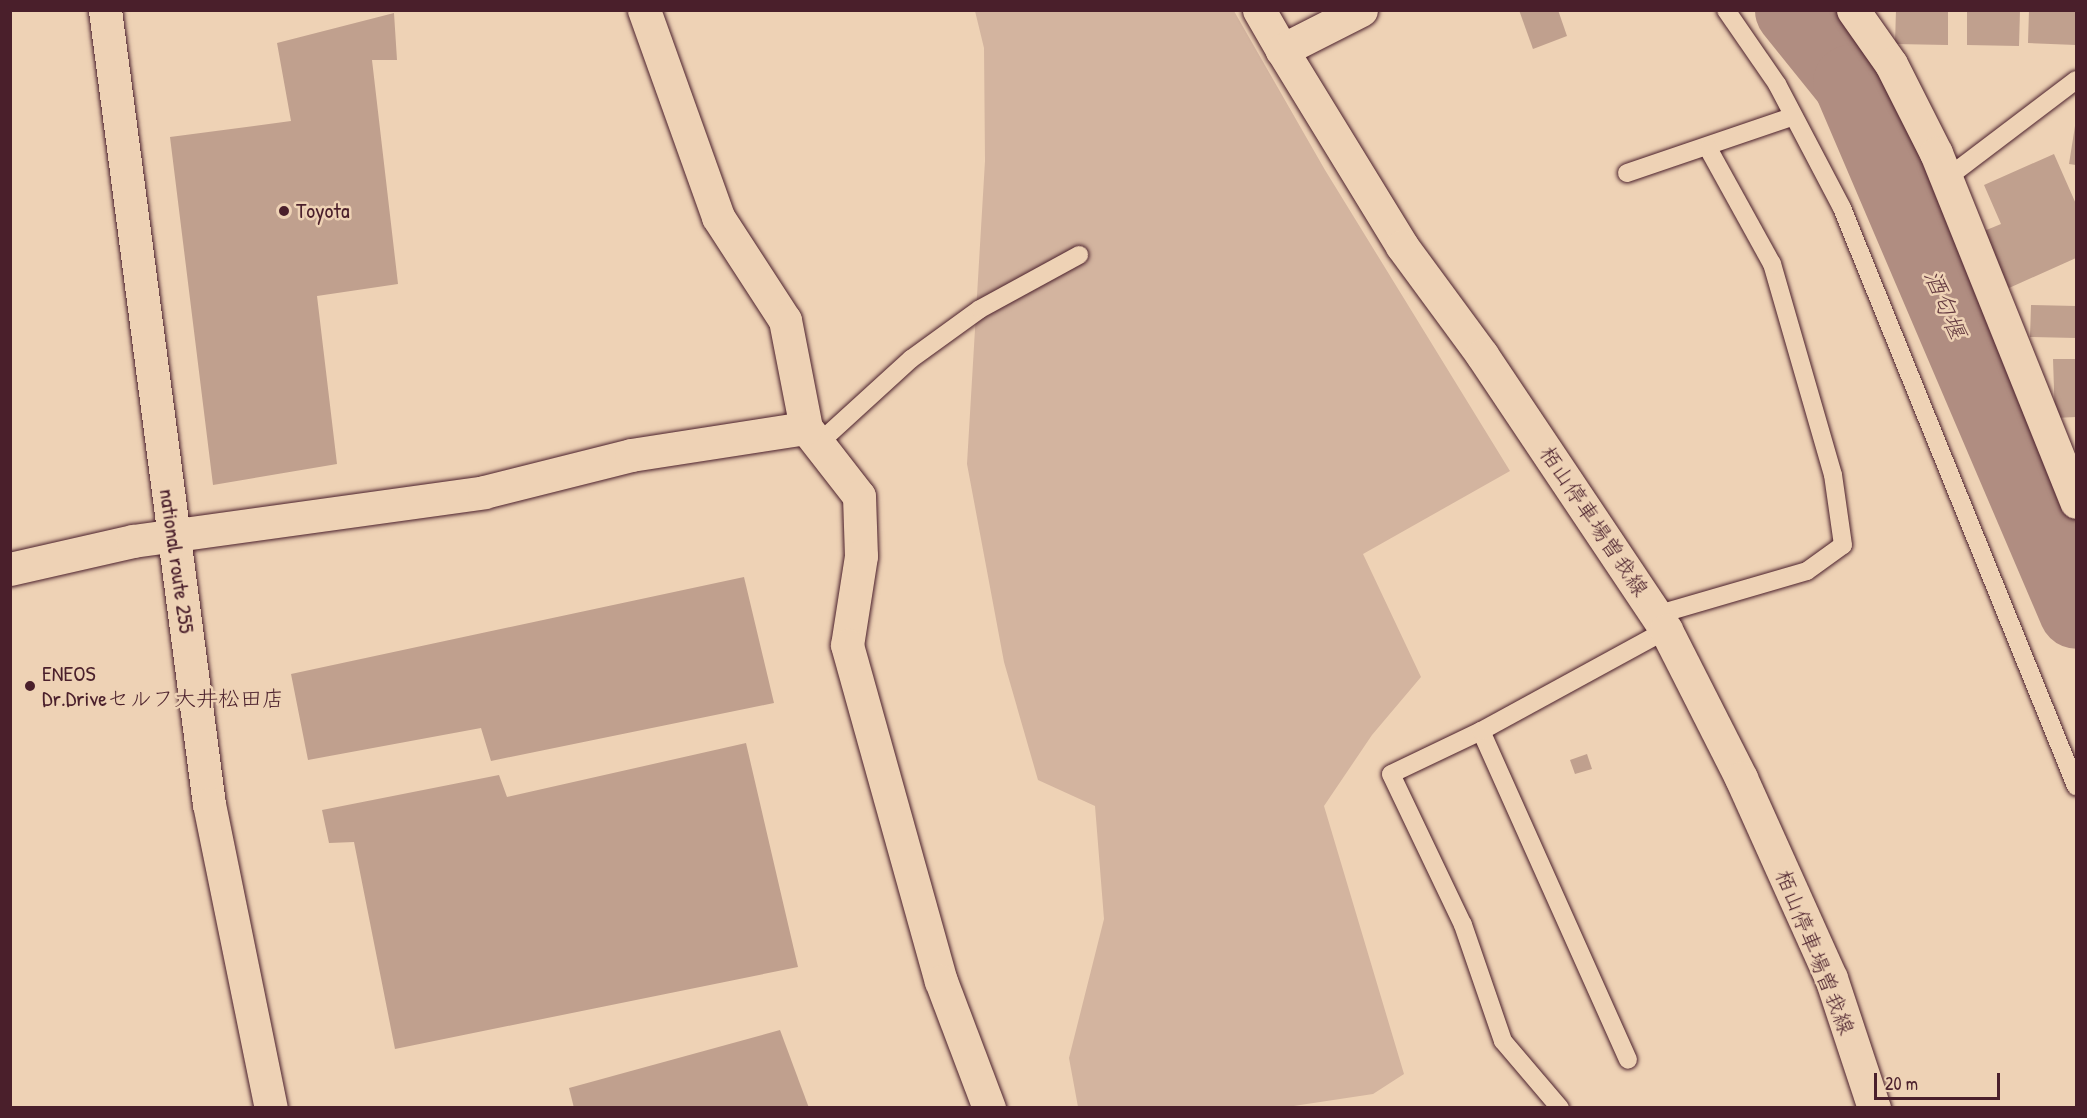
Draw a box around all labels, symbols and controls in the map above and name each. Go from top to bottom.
place label: Toyota [296,198,350,224]
marker: Toyota [277,204,291,218]
water label: 酒匂堰 [1918,265,1972,343]
street label: 栢山停車場曽我線 [1534,441,1654,601]
street label: national route 255 [154,487,200,635]
place label: ENEOS Dr.Driveセルフ大井松田店 [42,660,283,712]
marker: ENEOS Dr.Driveセルフ大井松田店 [23,679,37,693]
street label: 栢山停車場曽我線 [1770,865,1860,1039]
scale bar [1877,1061,2003,1099]
text: 20 m [1885,1071,1918,1096]

